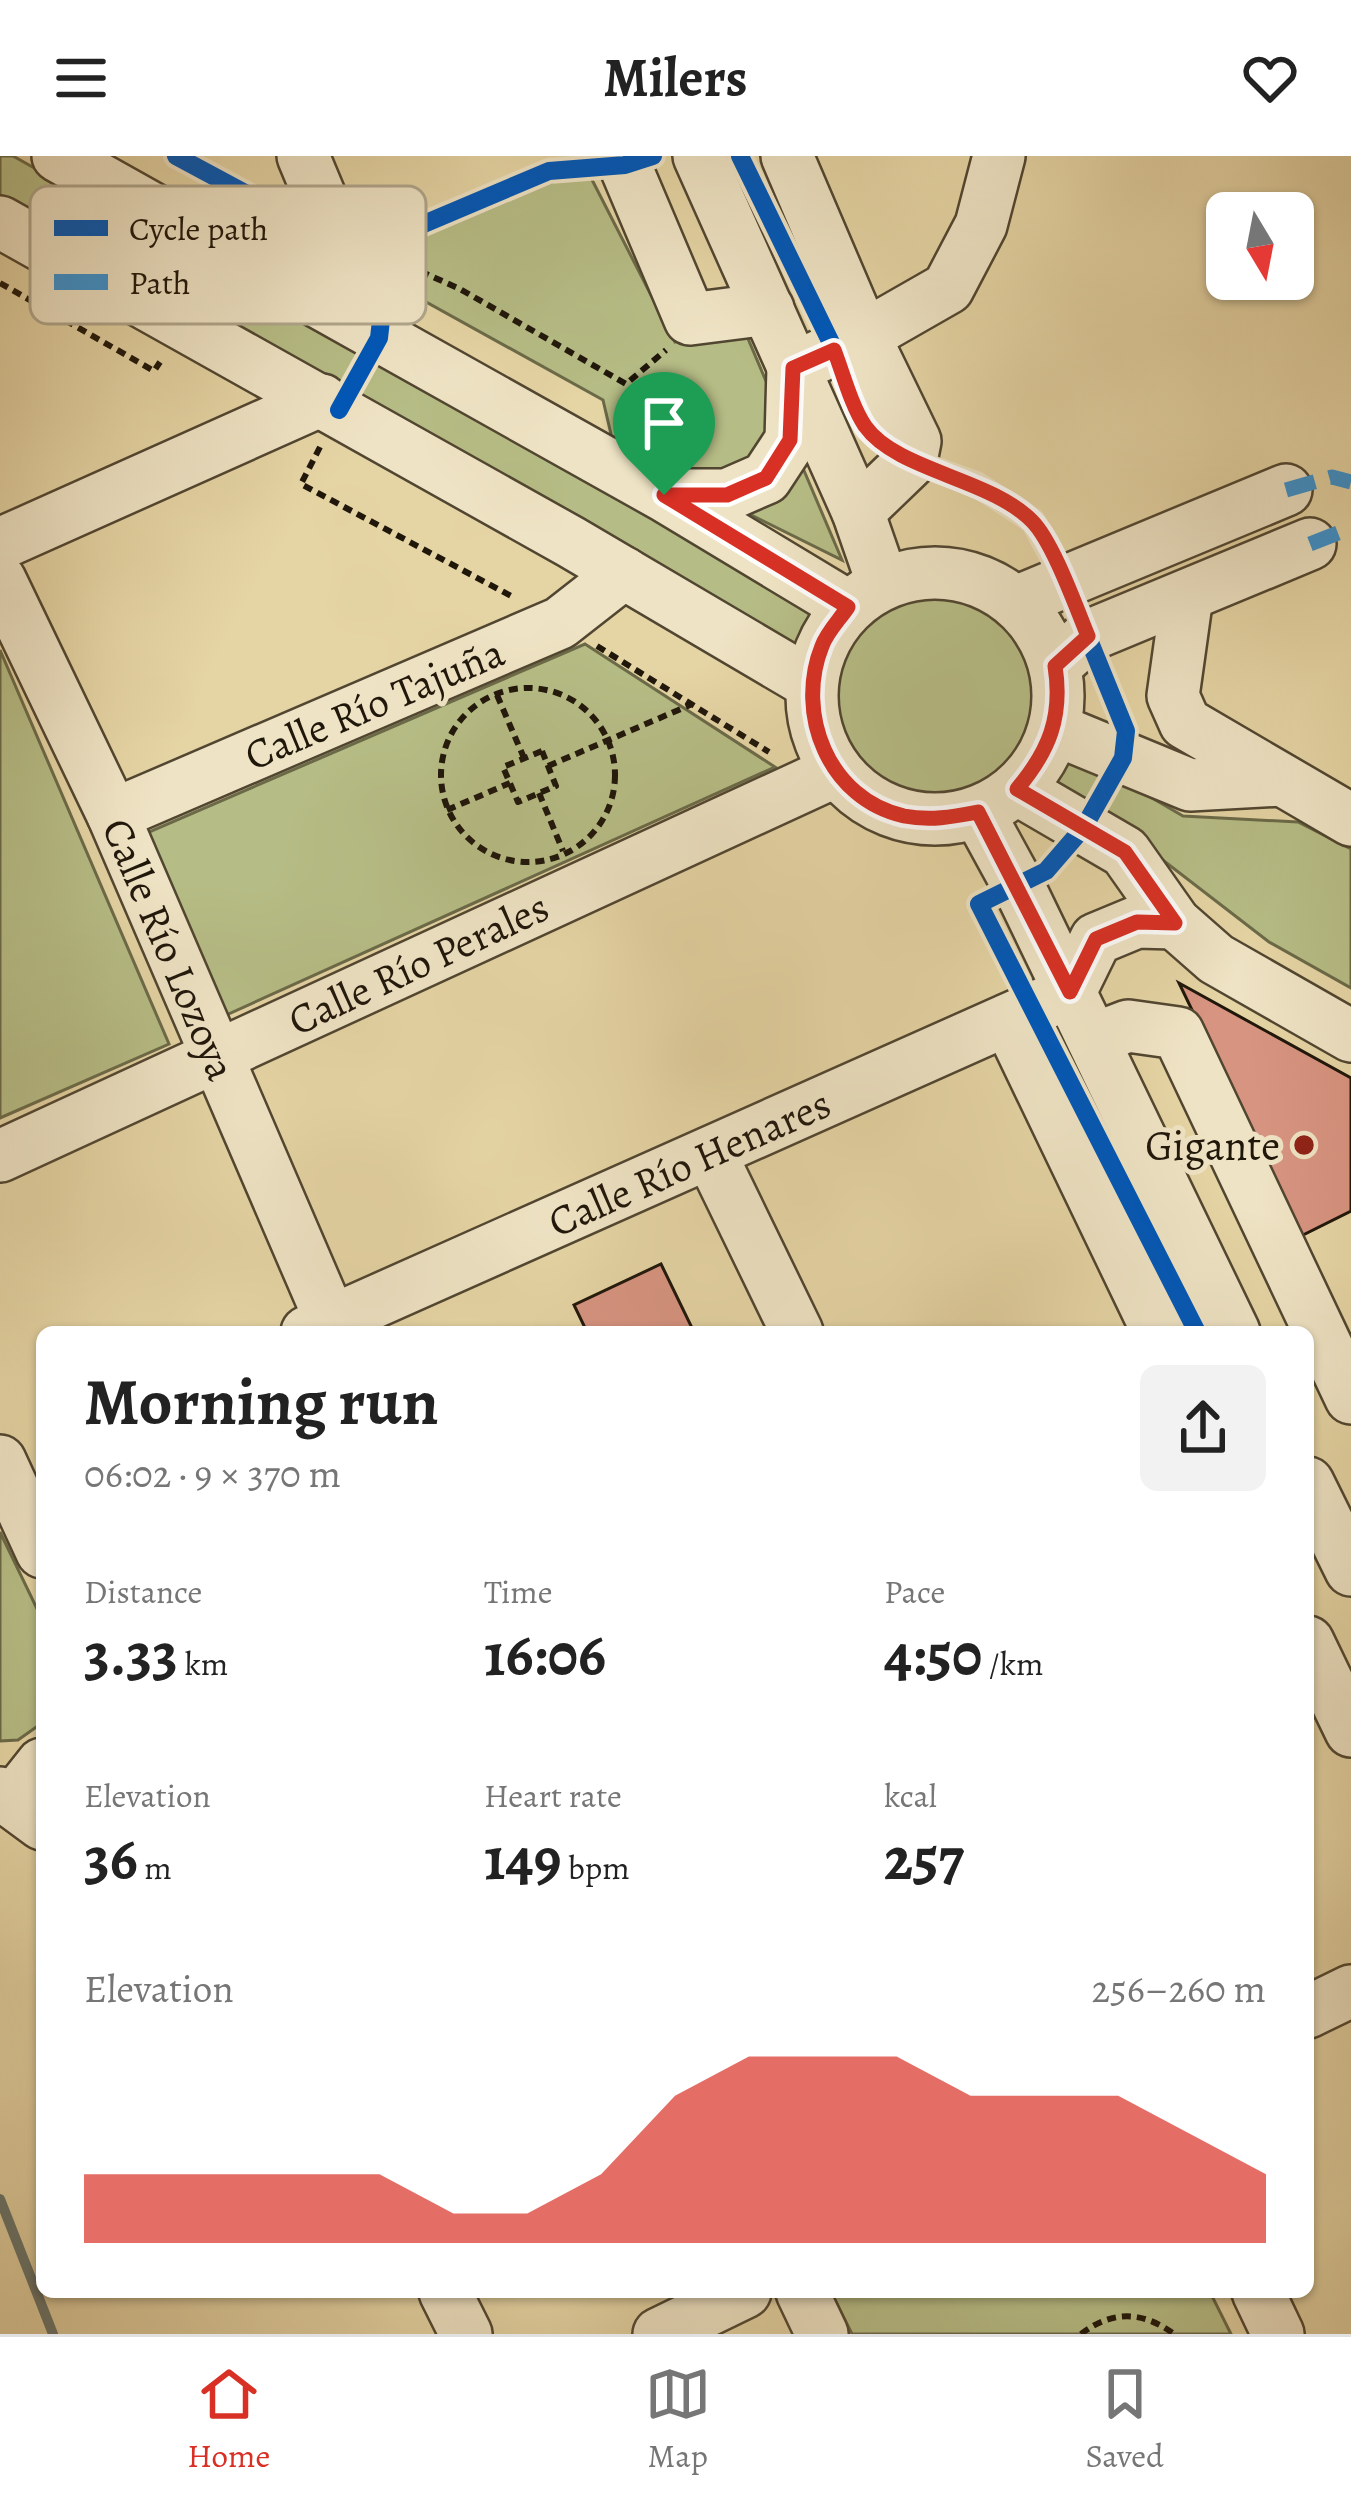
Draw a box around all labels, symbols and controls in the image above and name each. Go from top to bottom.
text: Milers [603,41,748,115]
icon: menu [48,45,114,111]
icon: heart [1237,45,1303,111]
legend [30,186,426,324]
north arrow [1206,192,1314,300]
map controls [1206,192,1314,300]
text: Cycle path [129,206,268,251]
text: Path [129,260,190,305]
pin [613,372,715,495]
icon: arrive [631,390,697,456]
street label: Calle Río Tajuña [236,623,513,784]
street label: Calle Río Lozoya [89,810,250,1089]
street label: Calle Río Perales [279,878,558,1049]
street label: Calle Río Henares [539,1075,839,1250]
place label: Gigante [1145,1117,1280,1174]
marker: Gigante [1291,1132,1317,1158]
text: Morning run [84,1357,439,1447]
button: share [1140,1365,1266,1491]
text: 06:02 · 9 × 370 m [84,1447,341,1500]
text: Distance [84,1569,202,1614]
text: Time [484,1569,553,1614]
text: Pace [884,1569,945,1614]
text: 3.33 [84,1614,178,1696]
text: 16:06 [484,1614,606,1696]
text: 4:50 [884,1614,982,1696]
text: km [178,1641,228,1686]
text: /km [982,1641,1044,1686]
text: Elevation [84,1773,211,1818]
text: Heart rate [484,1773,622,1818]
text: kcal [884,1773,937,1818]
text: 36 [84,1818,138,1900]
text: 149 [484,1818,561,1900]
text: 257 [884,1818,964,1900]
text: m [138,1845,172,1890]
text: bpm [561,1845,630,1890]
text: Elevation [84,1962,234,2015]
text: 256–260 m [1091,1962,1266,2015]
tab: Home [187,2361,270,2478]
tab: Map [645,2361,711,2478]
tab: Saved [1085,2361,1164,2478]

